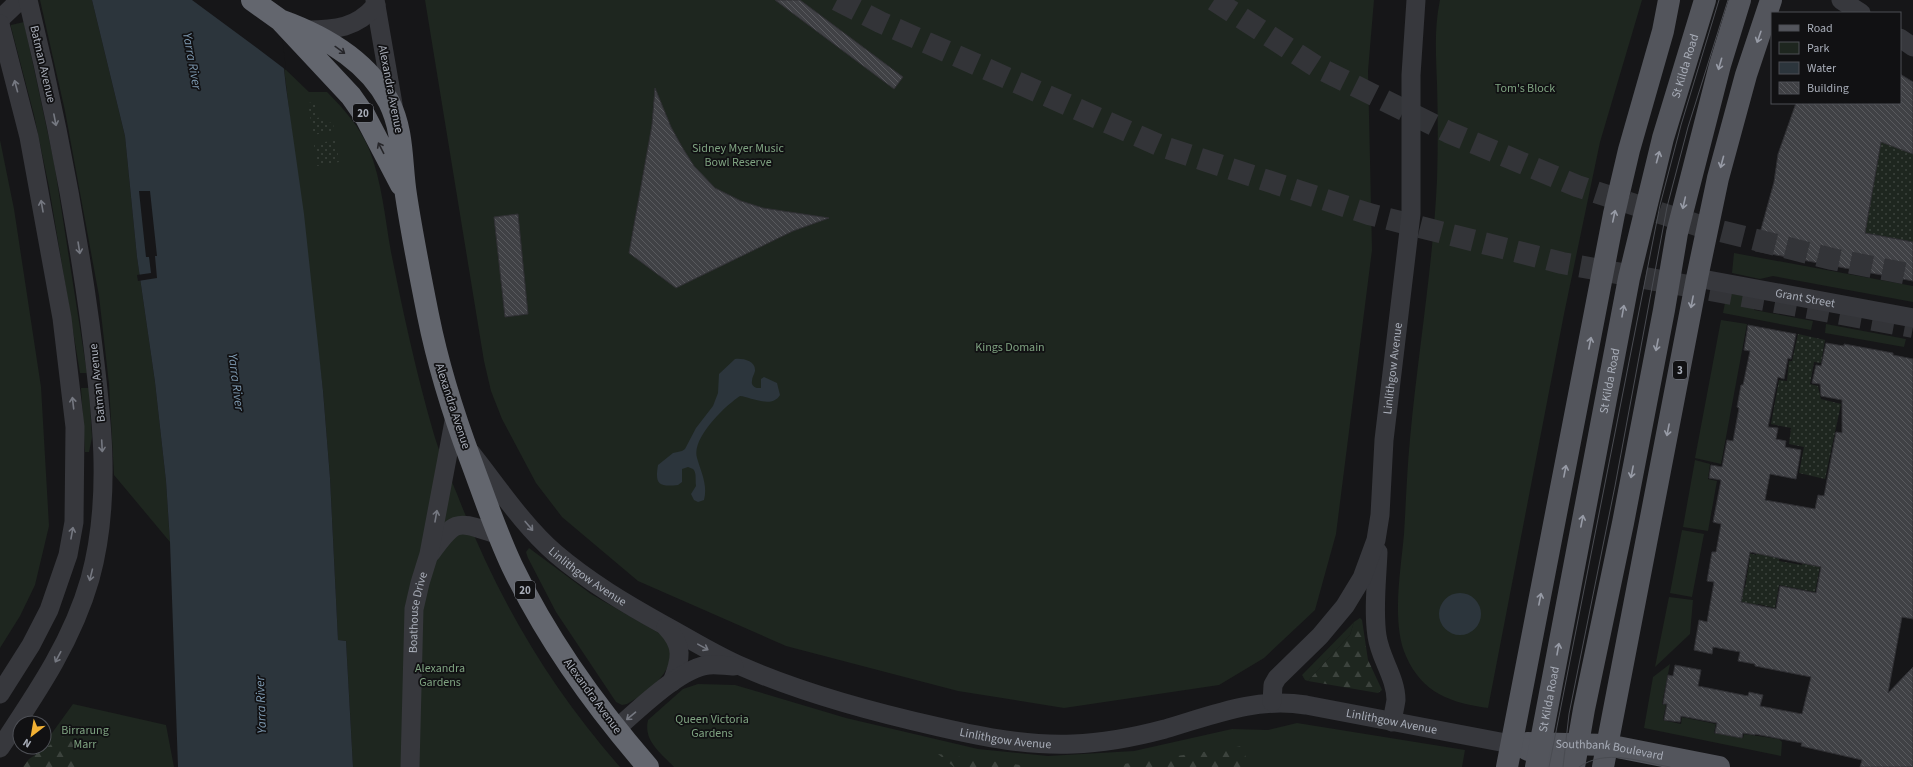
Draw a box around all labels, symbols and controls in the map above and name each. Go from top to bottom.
legend [1771,12,1901,104]
text: Road [1807,20,1833,37]
street label: Batman Avenue [25,24,60,105]
one-way arrow [1755,30,1762,43]
water label: Yarra River [178,31,206,92]
street label: St Kilda Road [1668,32,1703,101]
text: Park [1807,40,1829,57]
street label: Alexandra Avenue [374,44,407,135]
one-way arrow [335,46,346,55]
one-way arrow [1716,57,1723,70]
text: Water [1807,60,1837,77]
one-way arrow [12,79,19,92]
park label: Tom's Block [1495,80,1555,97]
text: Building [1807,80,1849,97]
road number: 20 [353,104,373,122]
one-way arrow [51,113,59,126]
park label: Sidney Myer Music Bowl Reserve [692,140,785,171]
one-way arrow [377,142,385,154]
one-way arrow [1655,151,1662,164]
one-way arrow [1718,155,1726,168]
one-way arrow [1679,196,1687,209]
one-way arrow [38,200,46,213]
one-way arrow [1610,209,1618,222]
one-way arrow [75,241,83,254]
street label: Grant Street [1774,285,1836,312]
one-way arrow [1687,295,1695,308]
one-way arrow [1619,305,1627,318]
street label: Linlithgow Avenue [1379,322,1407,415]
one-way arrow [1586,337,1594,350]
one-way arrow [1653,338,1661,351]
park label: Kings Domain [975,339,1045,356]
street label: Batman Avenue [85,343,110,423]
street label: St Kilda Road [1595,347,1624,415]
water label: Yarra River [224,352,249,412]
street label: Alexandra Avenue [431,361,474,451]
road number: 3 [1673,361,1687,379]
one-way arrow [69,397,77,410]
one-way arrow [1664,423,1672,436]
one-way arrow [99,439,106,452]
one-way arrow [1561,465,1569,478]
one-way arrow [1628,465,1636,478]
one-way arrow [432,510,440,523]
one-way arrow [1578,515,1586,528]
one-way arrow [524,520,533,531]
one-way arrow [68,527,76,540]
street label: Linlithgow Avenue [545,543,630,611]
one-way arrow [86,568,94,581]
street label: Boathouse Drive [405,570,432,653]
road number: 20 [515,581,535,599]
one-way arrow [1536,592,1544,605]
one-way arrow [697,643,709,651]
one-way arrow [1554,643,1562,656]
one-way arrow [54,651,62,663]
street label: Alexandra Avenue [559,655,626,737]
park label: Alexandra Gardens [415,660,465,691]
street label: St Kilda Road [1535,665,1564,734]
water label: Yarra River [251,675,271,734]
street label: Linlithgow Avenue [1345,705,1439,739]
one-way arrow [626,711,636,720]
park label: Queen Victoria Gardens [675,711,749,742]
north arrow [12,715,52,755]
park label: Birrarung Marr [61,722,109,753]
street label: Linlithgow Avenue [958,724,1052,753]
text: N [20,735,34,751]
street label: Southbank Boulevard [1555,736,1665,765]

